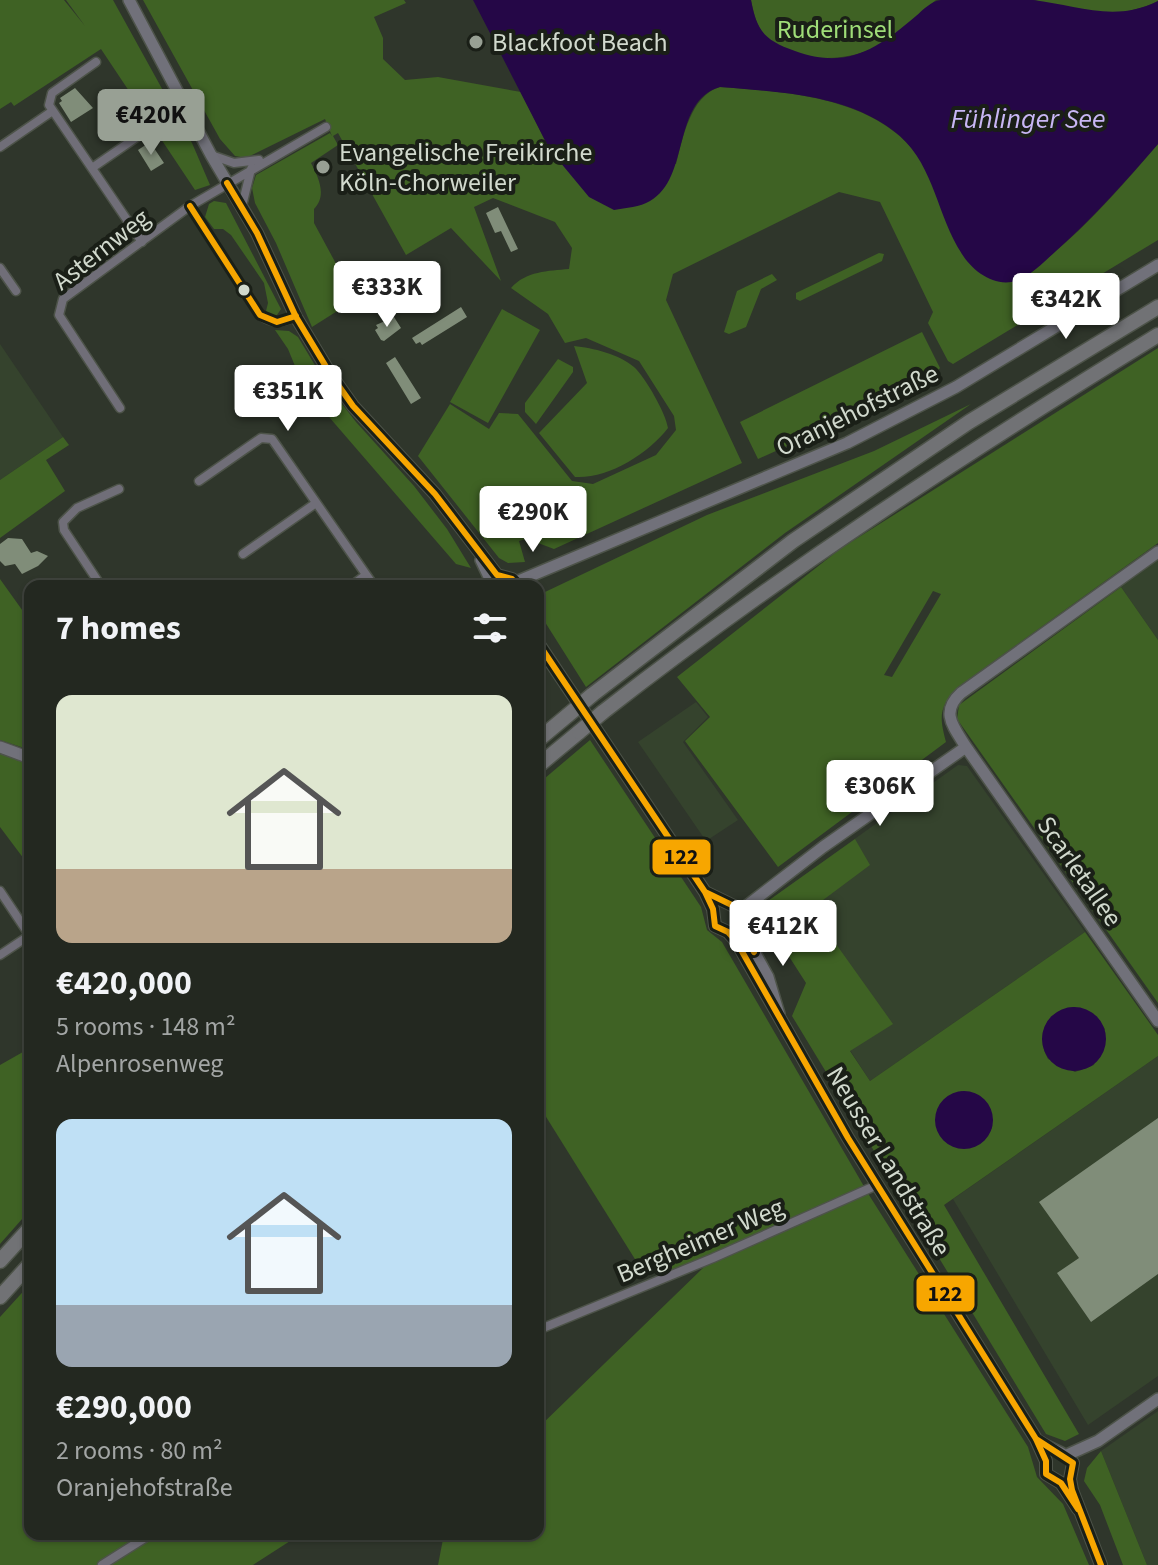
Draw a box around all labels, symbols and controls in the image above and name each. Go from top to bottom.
park label: Ruderinsel [777,11,893,48]
place label: Blackfoot Beach [492,24,668,61]
marker: Blackfoot Beach [467,33,485,51]
pin: €420K [95,89,207,157]
text: €420K [116,96,186,133]
water label: Fühlinger See [951,99,1105,139]
place label: Evangelische Freikirche Köln-Chorweiler [339,134,592,201]
marker: Evangelische Freikirche Köln-Chorweiler [314,158,332,176]
street label: Asternweg [45,200,158,299]
pin: €333K [331,261,443,329]
text: €333K [352,268,422,305]
pin: €342K [1010,273,1122,341]
text: €342K [1031,280,1101,317]
unlabelled marker [236,282,252,298]
street label: Oranjehofstraße [770,355,945,466]
pin: €351K [232,365,344,433]
text: €351K [253,372,323,409]
pin: €290K [477,486,589,554]
text: €290K [498,493,568,530]
text: 7 homes [56,604,181,653]
icon: filters [468,606,512,650]
icon: home [212,747,356,891]
pin: €306K [824,760,936,828]
text: €306K [845,767,915,804]
street label: Scarletallee [1028,809,1131,934]
line badge: 122 [651,838,712,876]
text: 122 [664,841,698,873]
pin: €412K [727,900,839,968]
text: €412K [748,907,818,944]
text: €420,000 [56,959,192,1008]
text: 5 rooms · 148 m² [56,1008,235,1045]
text: Alpenrosenweg [56,1045,223,1082]
street label: Neusser Landstraße [817,1059,960,1263]
icon: home [212,1171,356,1315]
street label: Bergheimer Weg [611,1189,790,1292]
line badge: 122 [915,1274,976,1313]
text: 122 [928,1278,962,1310]
text: €290,000 [56,1383,192,1432]
text: 2 rooms · 80 m² [56,1432,223,1469]
text: Oranjehofstraße [56,1469,233,1506]

